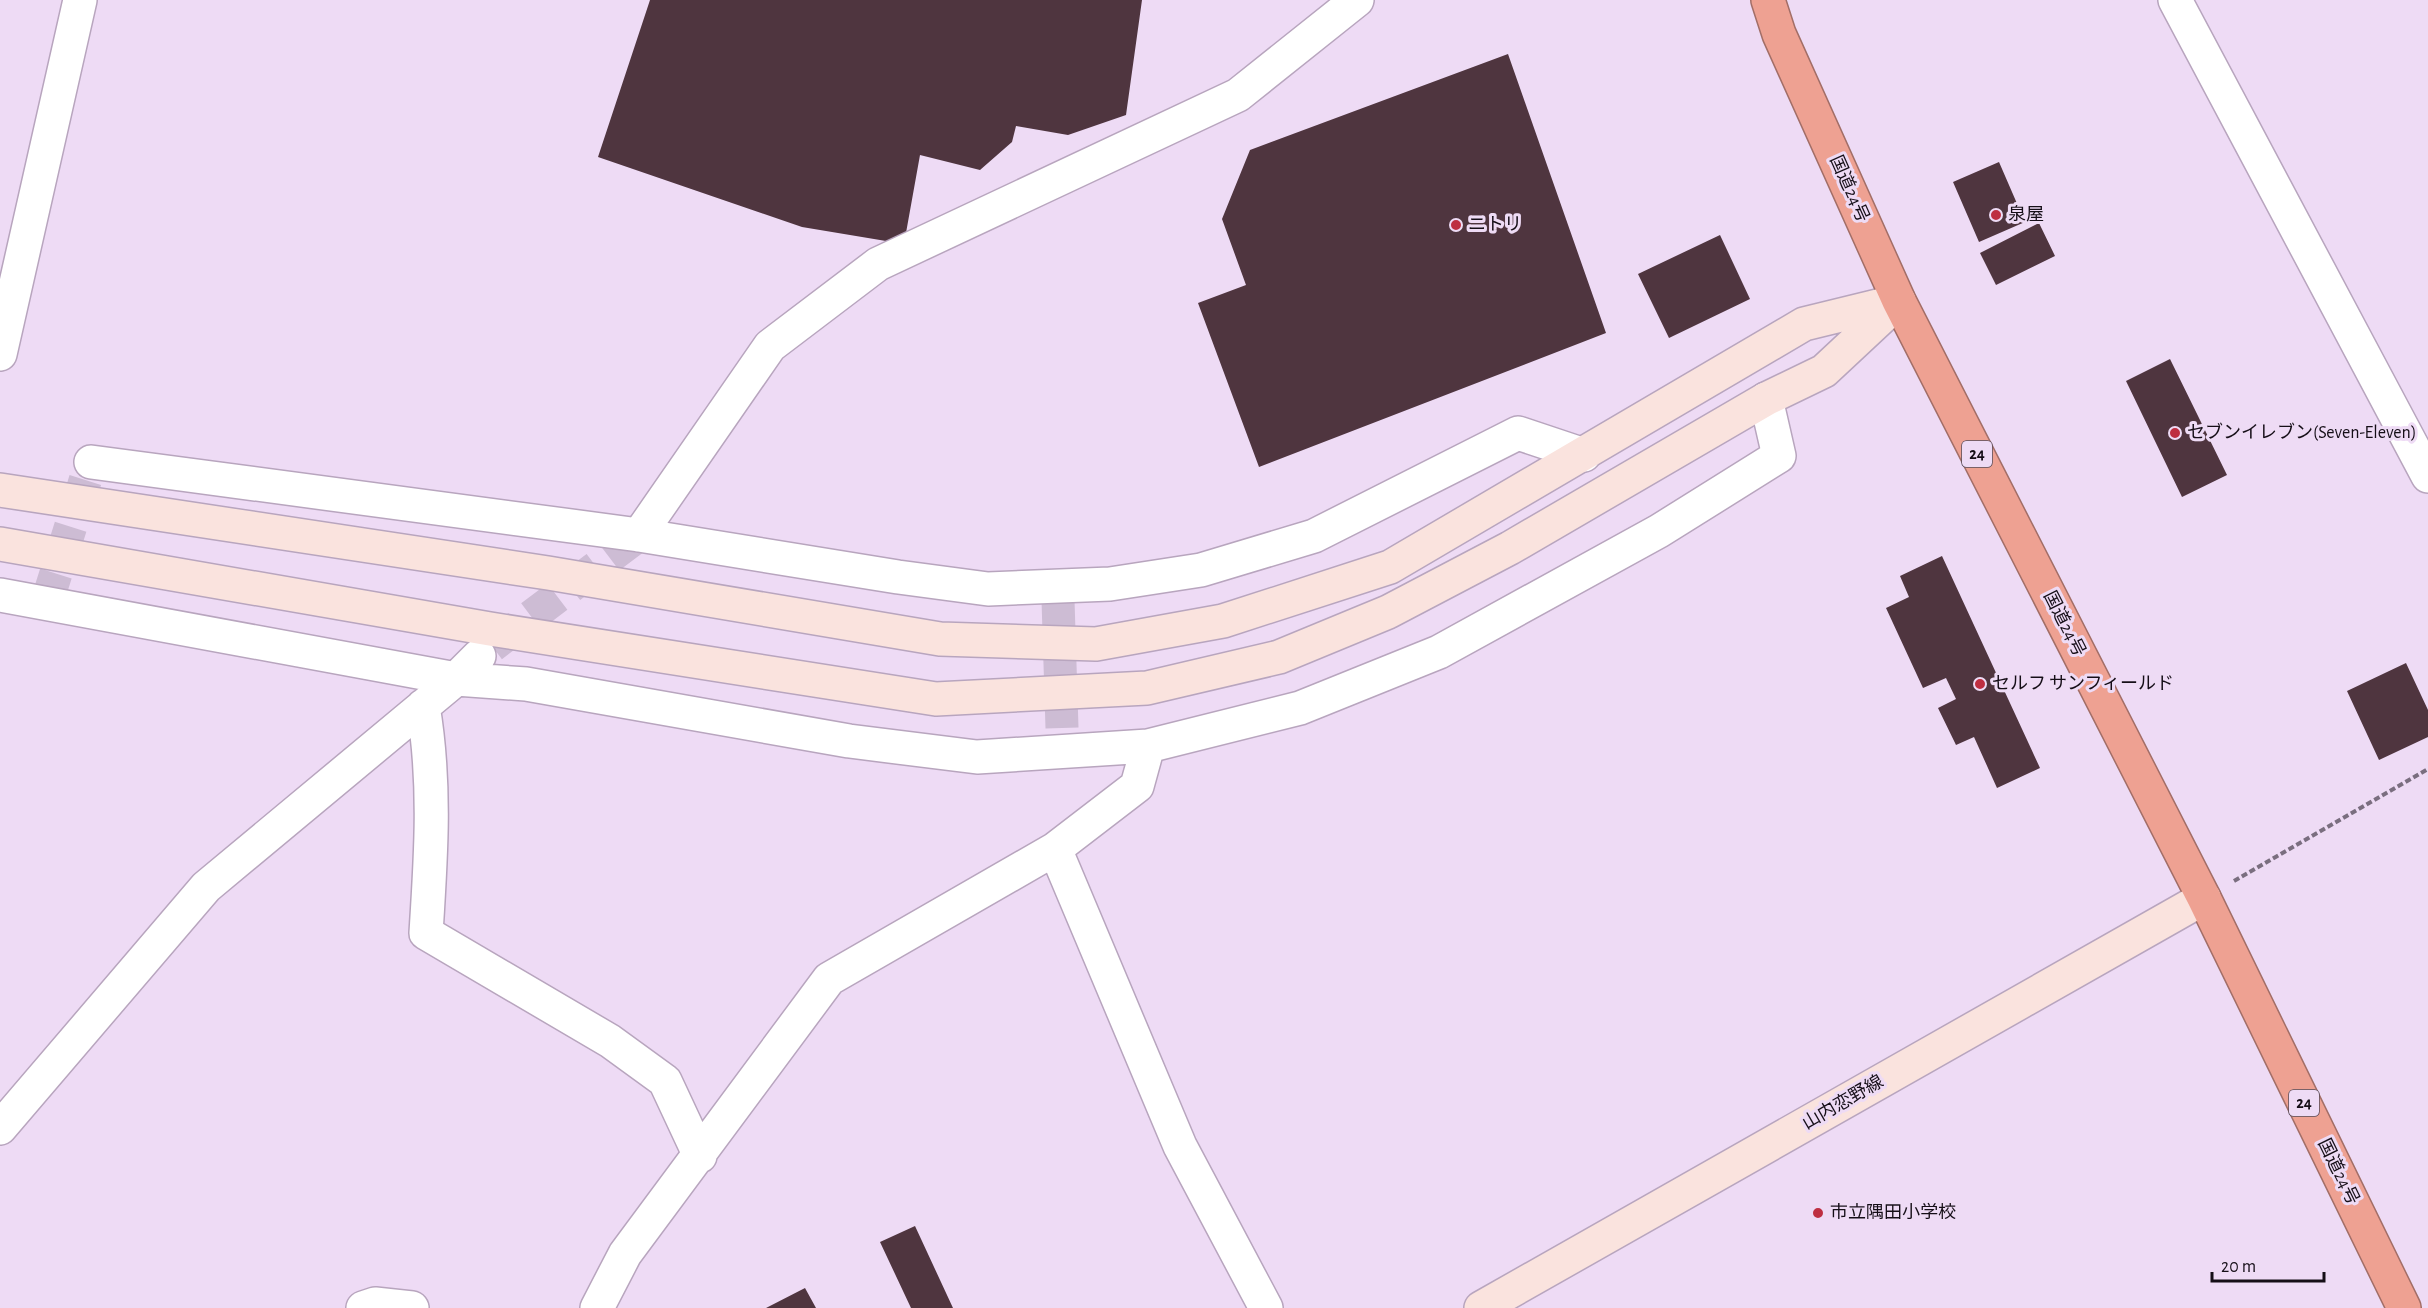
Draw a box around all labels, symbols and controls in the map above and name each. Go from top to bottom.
street label: 国道24号 [1826,152,1873,225]
place label: 泉屋 [2008,205,2044,224]
marker: 泉屋 [1989,208,2003,222]
place label: ニトリ [1468,216,1522,234]
marker: ニトリ [1449,218,1463,232]
place label: セブンイレブン(Seven-Eleven) [2187,422,2416,442]
marker: セブンイレブン(Seven-Eleven) [2168,426,2182,440]
road number: 24 [1962,441,1992,467]
street label: 国道24号 [2040,587,2090,660]
place label: セルフ サンフィールド [1992,675,2174,693]
marker: セルフ サンフィールド [1973,677,1987,691]
street label: 山内恋野線 [1799,1071,1886,1133]
road number: 24 [2289,1090,2319,1116]
street label: 国道24号 [2314,1135,2363,1208]
place label: 市立隅田小学校 [1830,1202,1956,1222]
marker: 市立隅田小学校 [1811,1206,1825,1220]
scale bar [2212,1245,2324,1283]
text: 20 m [2221,1258,2256,1276]

